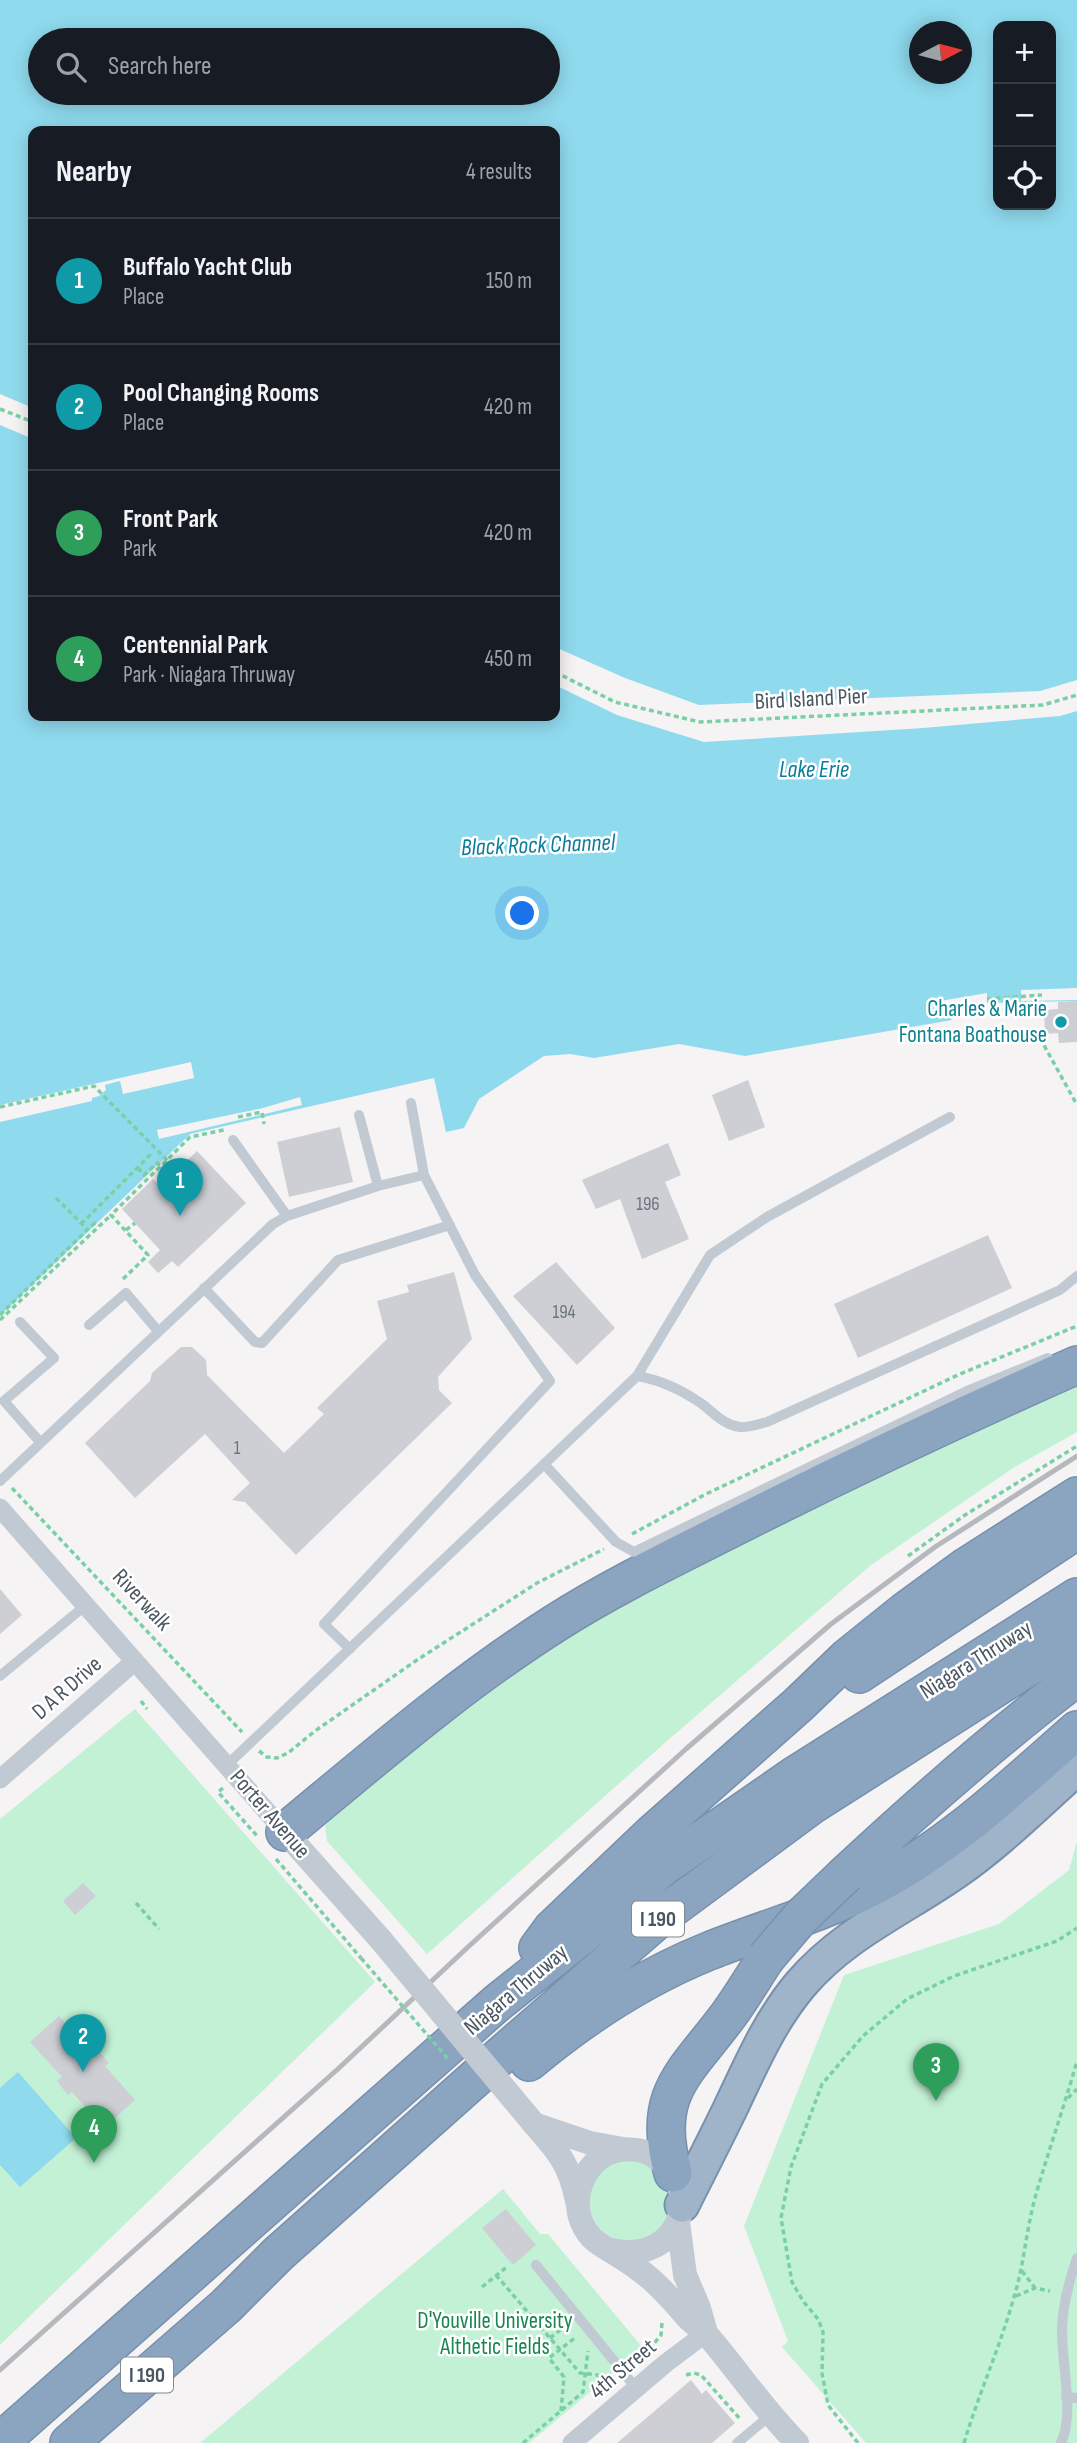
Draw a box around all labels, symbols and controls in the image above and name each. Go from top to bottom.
north arrow [909,21,972,84]
map controls [993,21,1056,210]
button: + [993,21,1056,84]
search box [28,28,560,105]
icon: search [52,48,90,86]
text: Search here [108,51,211,82]
button: − [993,84,1056,147]
button: locate [993,147,1056,210]
text: Nearby [56,154,132,190]
text: 4 results [466,158,532,186]
text: Buffalo Yacht Club [123,252,292,283]
text: 1 [74,267,84,295]
text: 150 m [486,267,532,295]
text: Place [123,283,164,311]
text: Pool Changing Rooms [123,378,319,409]
text: 2 [74,393,84,421]
text: 420 m [484,393,532,421]
text: Place [123,409,164,437]
text: Front Park [123,504,218,535]
text: 3 [74,519,84,547]
text: 420 m [484,519,532,547]
text: Park [123,535,157,563]
text: Centennial Park [123,630,268,661]
text: 4 [74,645,84,673]
text: 450 m [484,645,532,673]
text: Park · Niagara Thruway [123,661,295,689]
street label: Bird Island Pier [754,682,869,716]
water label: Lake Erie [779,755,849,784]
water label: Black Rock Channel [460,828,616,862]
your location [505,896,539,930]
place label: Charles & Marie Fontana Boathouse [899,995,1047,1049]
marker: Charles & Marie Fontana Boathouse [1053,1014,1069,1030]
pin: 1 [157,1158,203,1216]
house number: 196 [636,1193,660,1216]
house number: 194 [552,1301,576,1324]
house number: 1 [234,1437,241,1460]
street label: Riverwalk [106,1563,178,1637]
street label: Niagara Thruway [915,1614,1037,1705]
street label: D A R Drive [27,1650,107,1726]
street label: Porter Avenue [224,1764,316,1864]
road number: I 190 [632,1902,684,1937]
street label: Niagara Thruway [458,1938,574,2041]
pin: 2 [60,2014,106,2072]
pin: 3 [913,2043,959,2101]
pin: 4 [71,2105,117,2163]
park label: D'Youville University Althetic Fields [417,2307,573,2361]
street label: 4th Street [584,2333,662,2405]
road number: I 190 [121,2358,173,2392]

